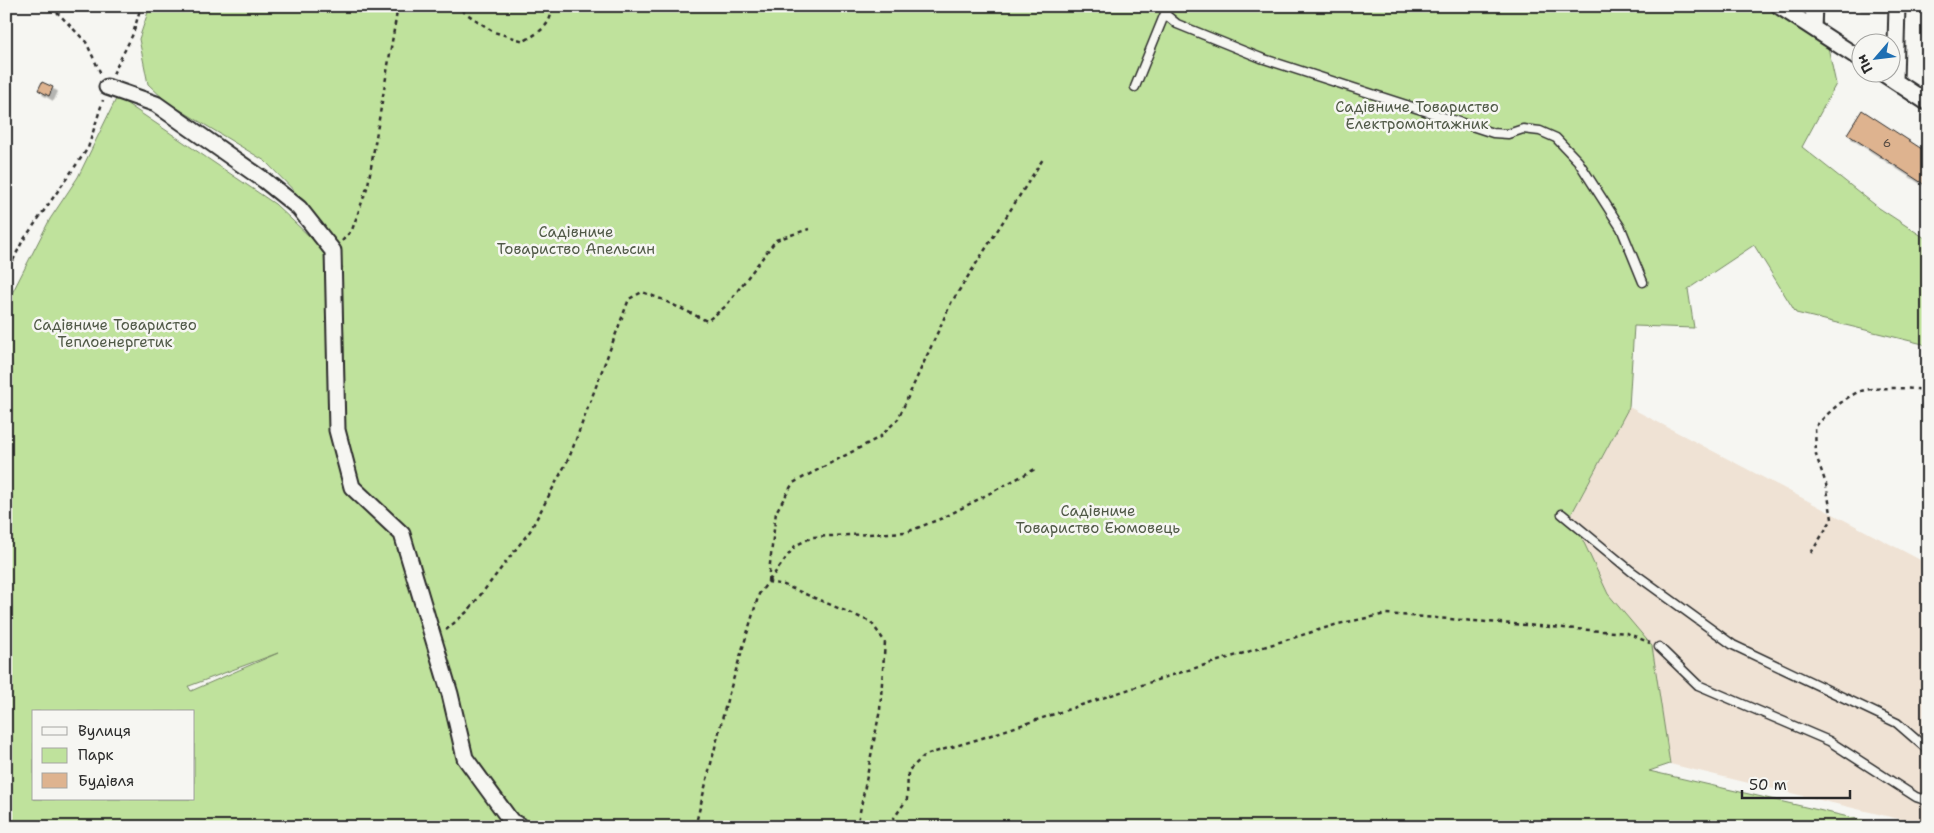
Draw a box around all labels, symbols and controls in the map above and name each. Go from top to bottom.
north arrow [1852,32,1902,82]
text: Пн [1852,52,1877,76]
park label: Садівниче Товариство Електромонтажник [1335,97,1499,134]
house number: 6 [1883,135,1891,151]
park label: Садівниче Товариство Апельсин [497,222,655,259]
park label: Садівниче Товариство Теплоенергетик [33,315,197,352]
park label: Садівниче Товариство Еюмовець [1016,501,1181,538]
legend [32,710,195,800]
text: Вулиця [78,721,131,741]
text: Парк [78,745,114,765]
scale bar [1742,768,1849,800]
text: Будівля [78,771,134,791]
text: 50 m [1749,775,1787,795]

